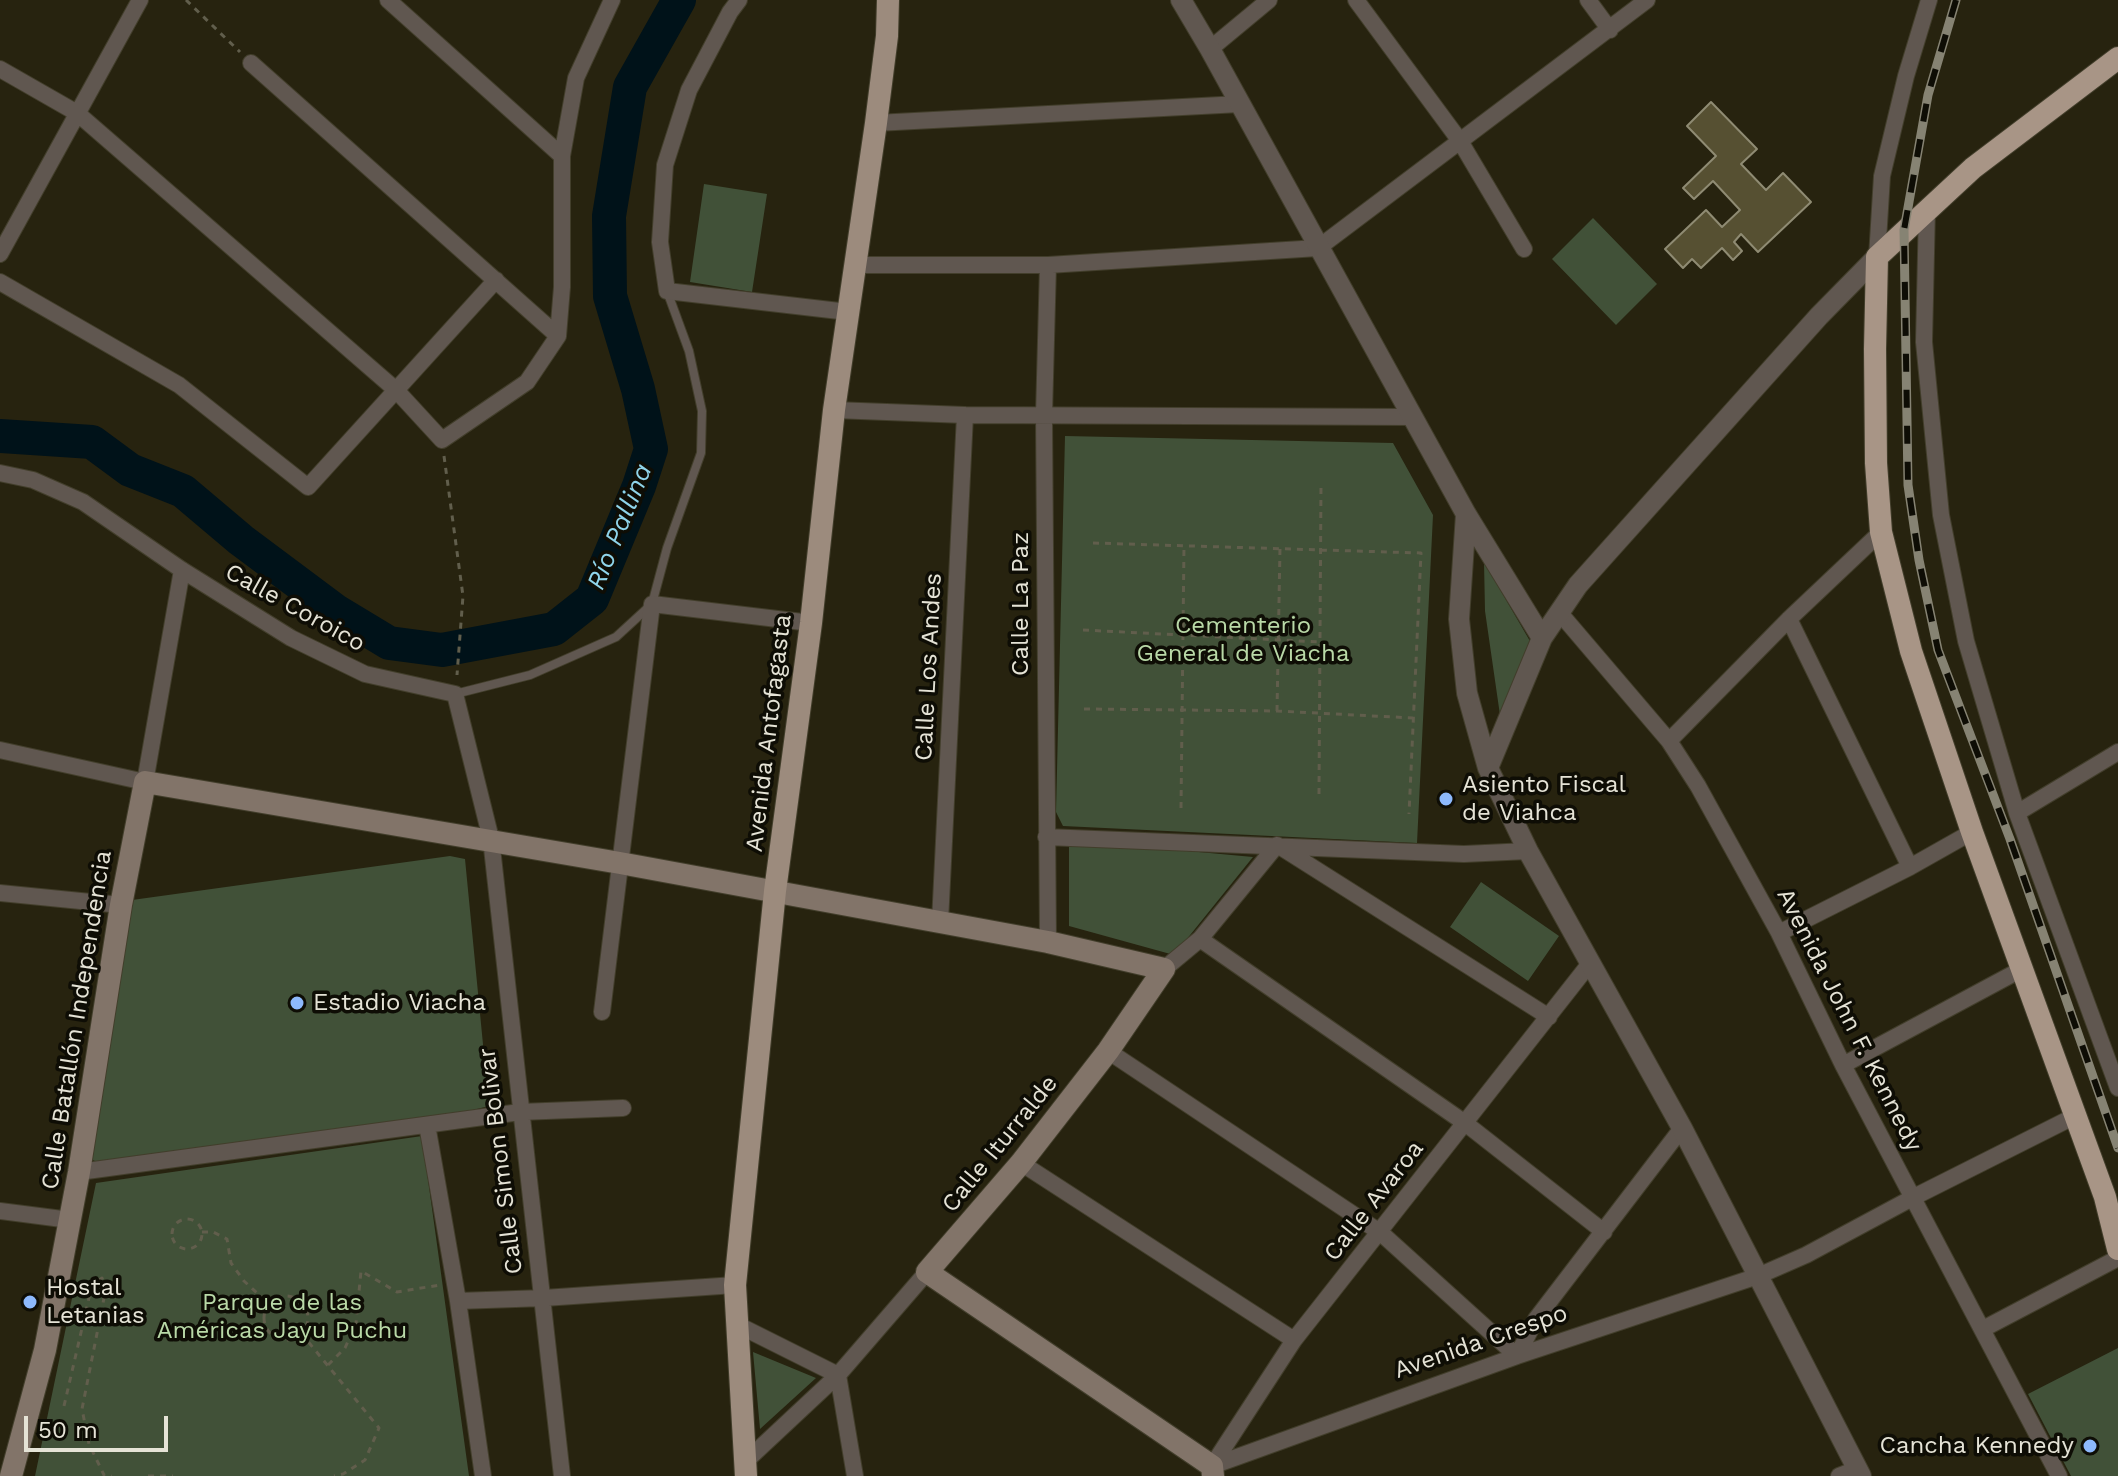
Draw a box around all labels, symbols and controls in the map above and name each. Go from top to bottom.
water label: Río Pallina [581,460,659,594]
street label: Calle La Paz [1007,532,1035,676]
street label: Calle Coroico [220,558,370,658]
street label: Calle Los Andes [910,572,948,762]
park label: Cementerio General de Viacha [1137,612,1349,668]
street label: Avenida Antofagasta [740,613,798,853]
place label: Asiento Fiscal de Viahca [1462,771,1626,827]
marker: Asiento Fiscal de Viahca [1437,790,1455,808]
street label: Calle Batallón Independencia [36,848,118,1192]
street label: Avenida John F. Kennedy [1770,884,1928,1156]
place label: Estadio Viacha [313,989,486,1017]
marker: Estadio Viacha [288,994,306,1012]
street label: Calle Simon Bolivar [473,1046,529,1276]
street label: Calle Iturralde [936,1070,1064,1218]
street label: Calle Avaroa [1318,1135,1430,1267]
place label: Hostal Letanias [46,1274,145,1330]
park label: Parque de las Américas Jayu Puchu [157,1289,407,1345]
marker: Hostal Letanias [21,1293,39,1311]
street label: Avenida Crespo [1391,1299,1571,1385]
scale bar [28,1400,172,1450]
text: 50 m [38,1416,98,1444]
place label: Cancha Kennedy [1879,1432,2074,1460]
marker: Cancha Kennedy [2081,1437,2099,1455]

